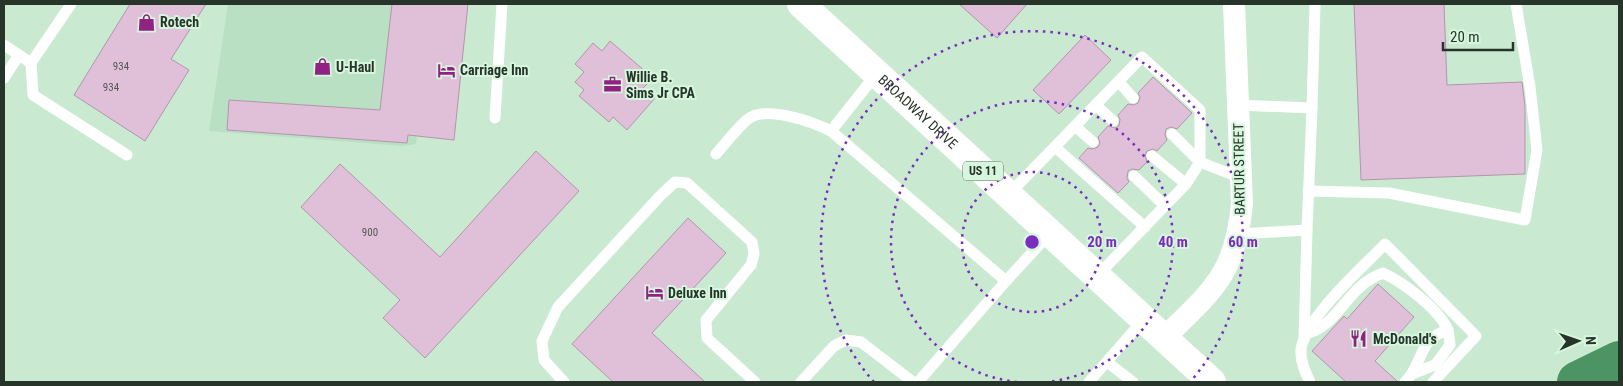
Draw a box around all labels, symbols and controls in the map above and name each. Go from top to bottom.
shop icon: Rotech [136,12,156,32]
place label: Rotech [160,14,199,30]
scale bar [1443,20,1513,52]
text: 20 m [1450,28,1480,46]
shop icon: U-Haul [312,57,332,77]
place label: U-Haul [336,59,375,75]
house number: 934 [113,60,130,73]
hotel icon: Carriage Inn [436,60,456,80]
place label: Carriage Inn [460,62,529,78]
place label: Willie B. Sims Jr CPA [626,69,695,101]
street label: BROADWAY DRIVE [875,71,961,152]
office icon: Willie B. Sims Jr CPA [602,75,622,95]
house number: 934 [103,81,120,94]
street label: BARTUR STREET [1230,123,1248,215]
road number: US 11 [963,162,1003,180]
house number: 900 [362,226,378,239]
centre of rings [1023,233,1041,251]
text: 20 m [1087,233,1117,251]
text: 40 m [1158,233,1188,251]
text: 60 m [1228,233,1258,251]
hotel icon: Deluxe Inn [644,283,664,303]
place label: Deluxe Inn [668,285,727,301]
north arrow [1553,316,1603,366]
restaurant icon: McDonald's [1349,329,1369,349]
place label: McDonald's [1373,331,1437,347]
text: N [1583,336,1599,345]

